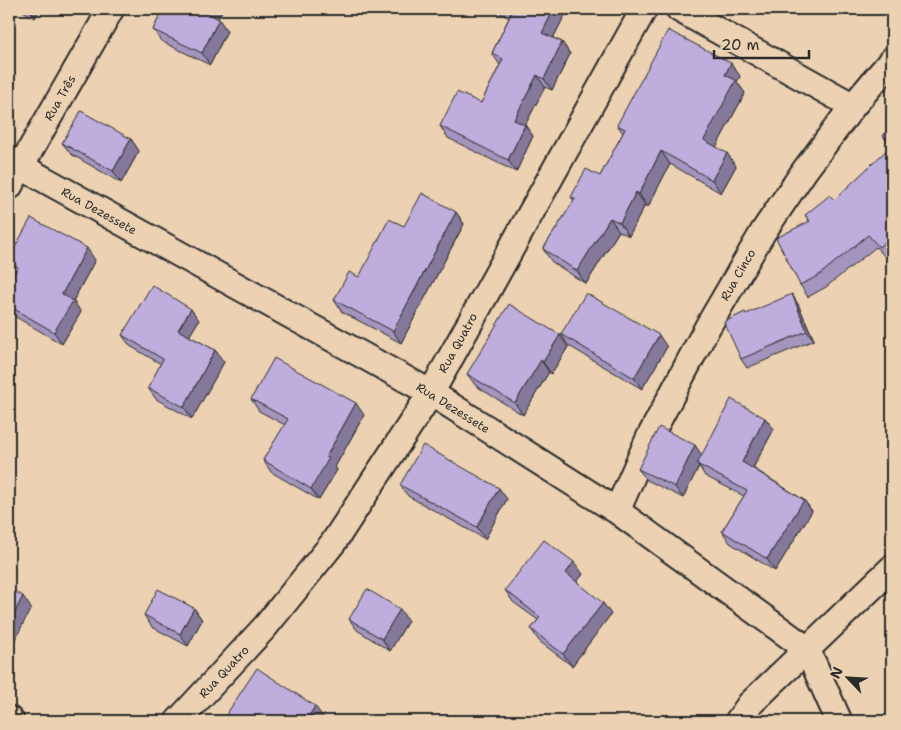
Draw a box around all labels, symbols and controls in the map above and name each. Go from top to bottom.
scale bar [714,28,808,60]
text: 20 m [721,35,760,55]
street label: Rua Três [40,72,80,124]
street label: Rua Dezessete [58,184,140,238]
street label: Rua Cinco [717,246,759,304]
street label: Rua Quatro [435,310,481,376]
street label: Rua Dezessete [413,379,493,437]
street label: Rua Quatro [195,642,253,702]
north arrow [824,652,874,702]
text: N [826,664,847,681]

